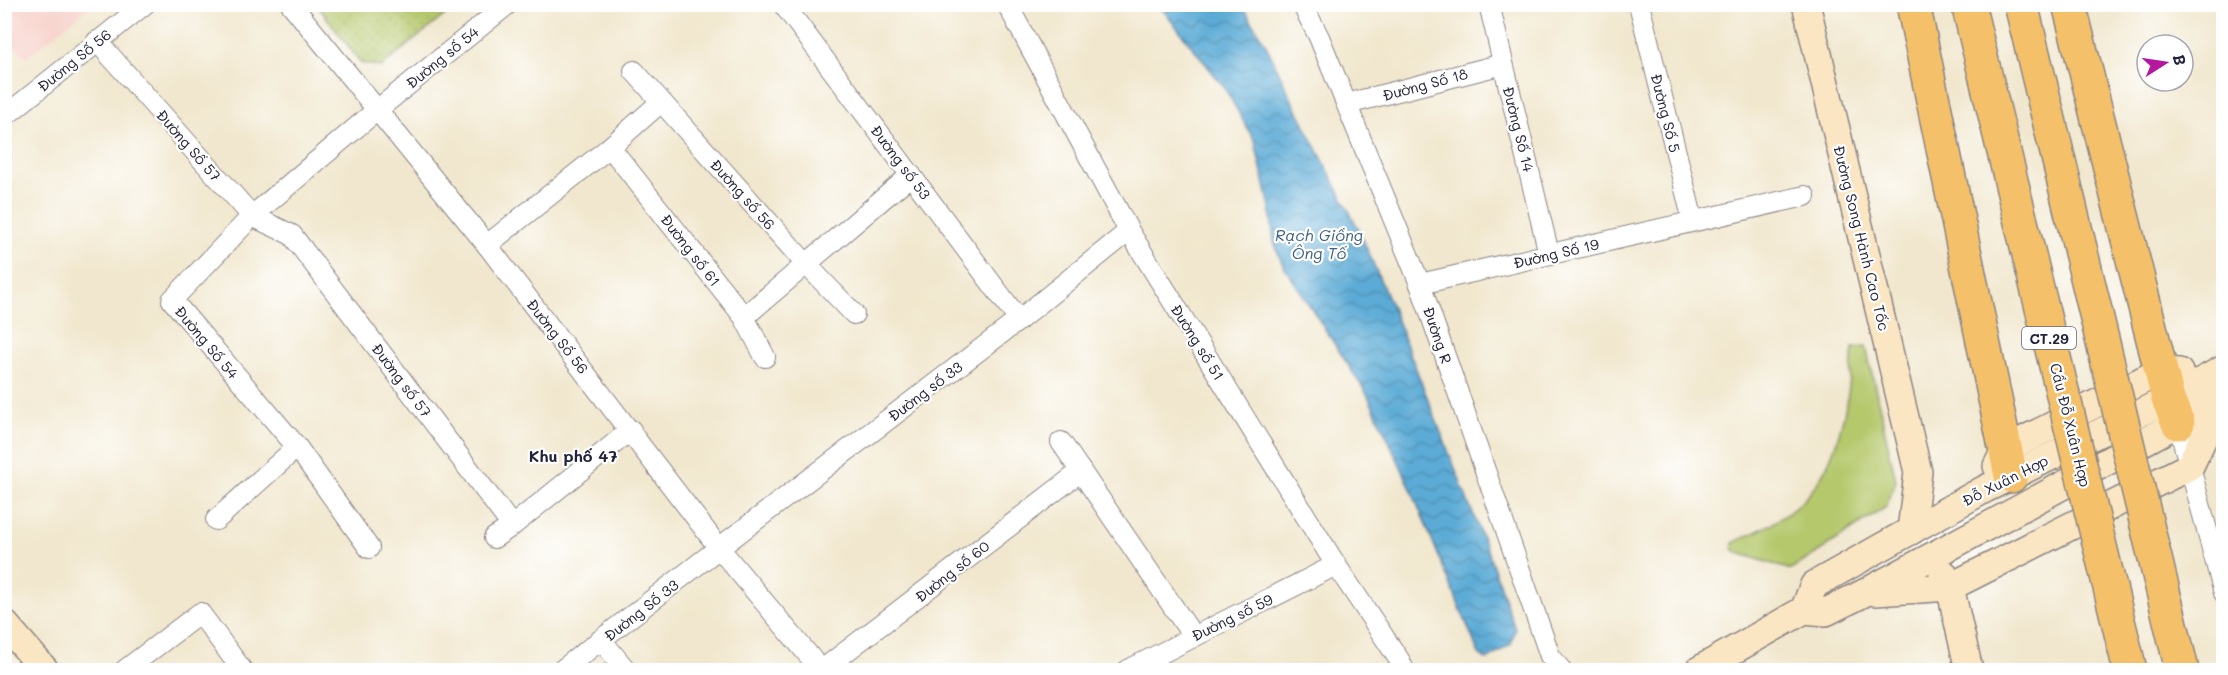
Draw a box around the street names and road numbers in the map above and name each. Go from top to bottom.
street label: Đường số 54 [401,21,483,93]
street label: Đường Số 56 [33,24,115,96]
street label: Đường Số 18 [1380,63,1470,105]
street label: Đường Số 5 [1647,71,1685,155]
street label: Đường Số 14 [1499,84,1539,174]
street label: Đường Số 57 [152,105,226,185]
street label: Đường số 53 [866,121,936,203]
street label: Đường Song Hành Cao Tốc [1829,143,1895,333]
street label: Đường số 56 [706,154,780,234]
street label: Đường số 61 [656,210,726,290]
street label: Đường Số 19 [1511,233,1601,273]
street label: Đường Số 56 [523,295,593,377]
street label: Đường số 51 [1167,300,1229,384]
street label: Đường Số 54 [171,301,244,383]
street label: Đường R [1419,304,1457,366]
road number: CT.29 [2022,327,2076,349]
street label: Đường số 57 [368,339,436,421]
street label: Đường số 33 [884,356,966,426]
street label: Cầu Đỗ Xuân Hợp [2046,361,2096,489]
street label: Đỗ Xuân Hợp [1959,450,2051,510]
street label: Đường số 60 [911,536,993,606]
street label: Đường Số 33 [600,574,683,645]
street label: Đường số 59 [1188,589,1276,645]

